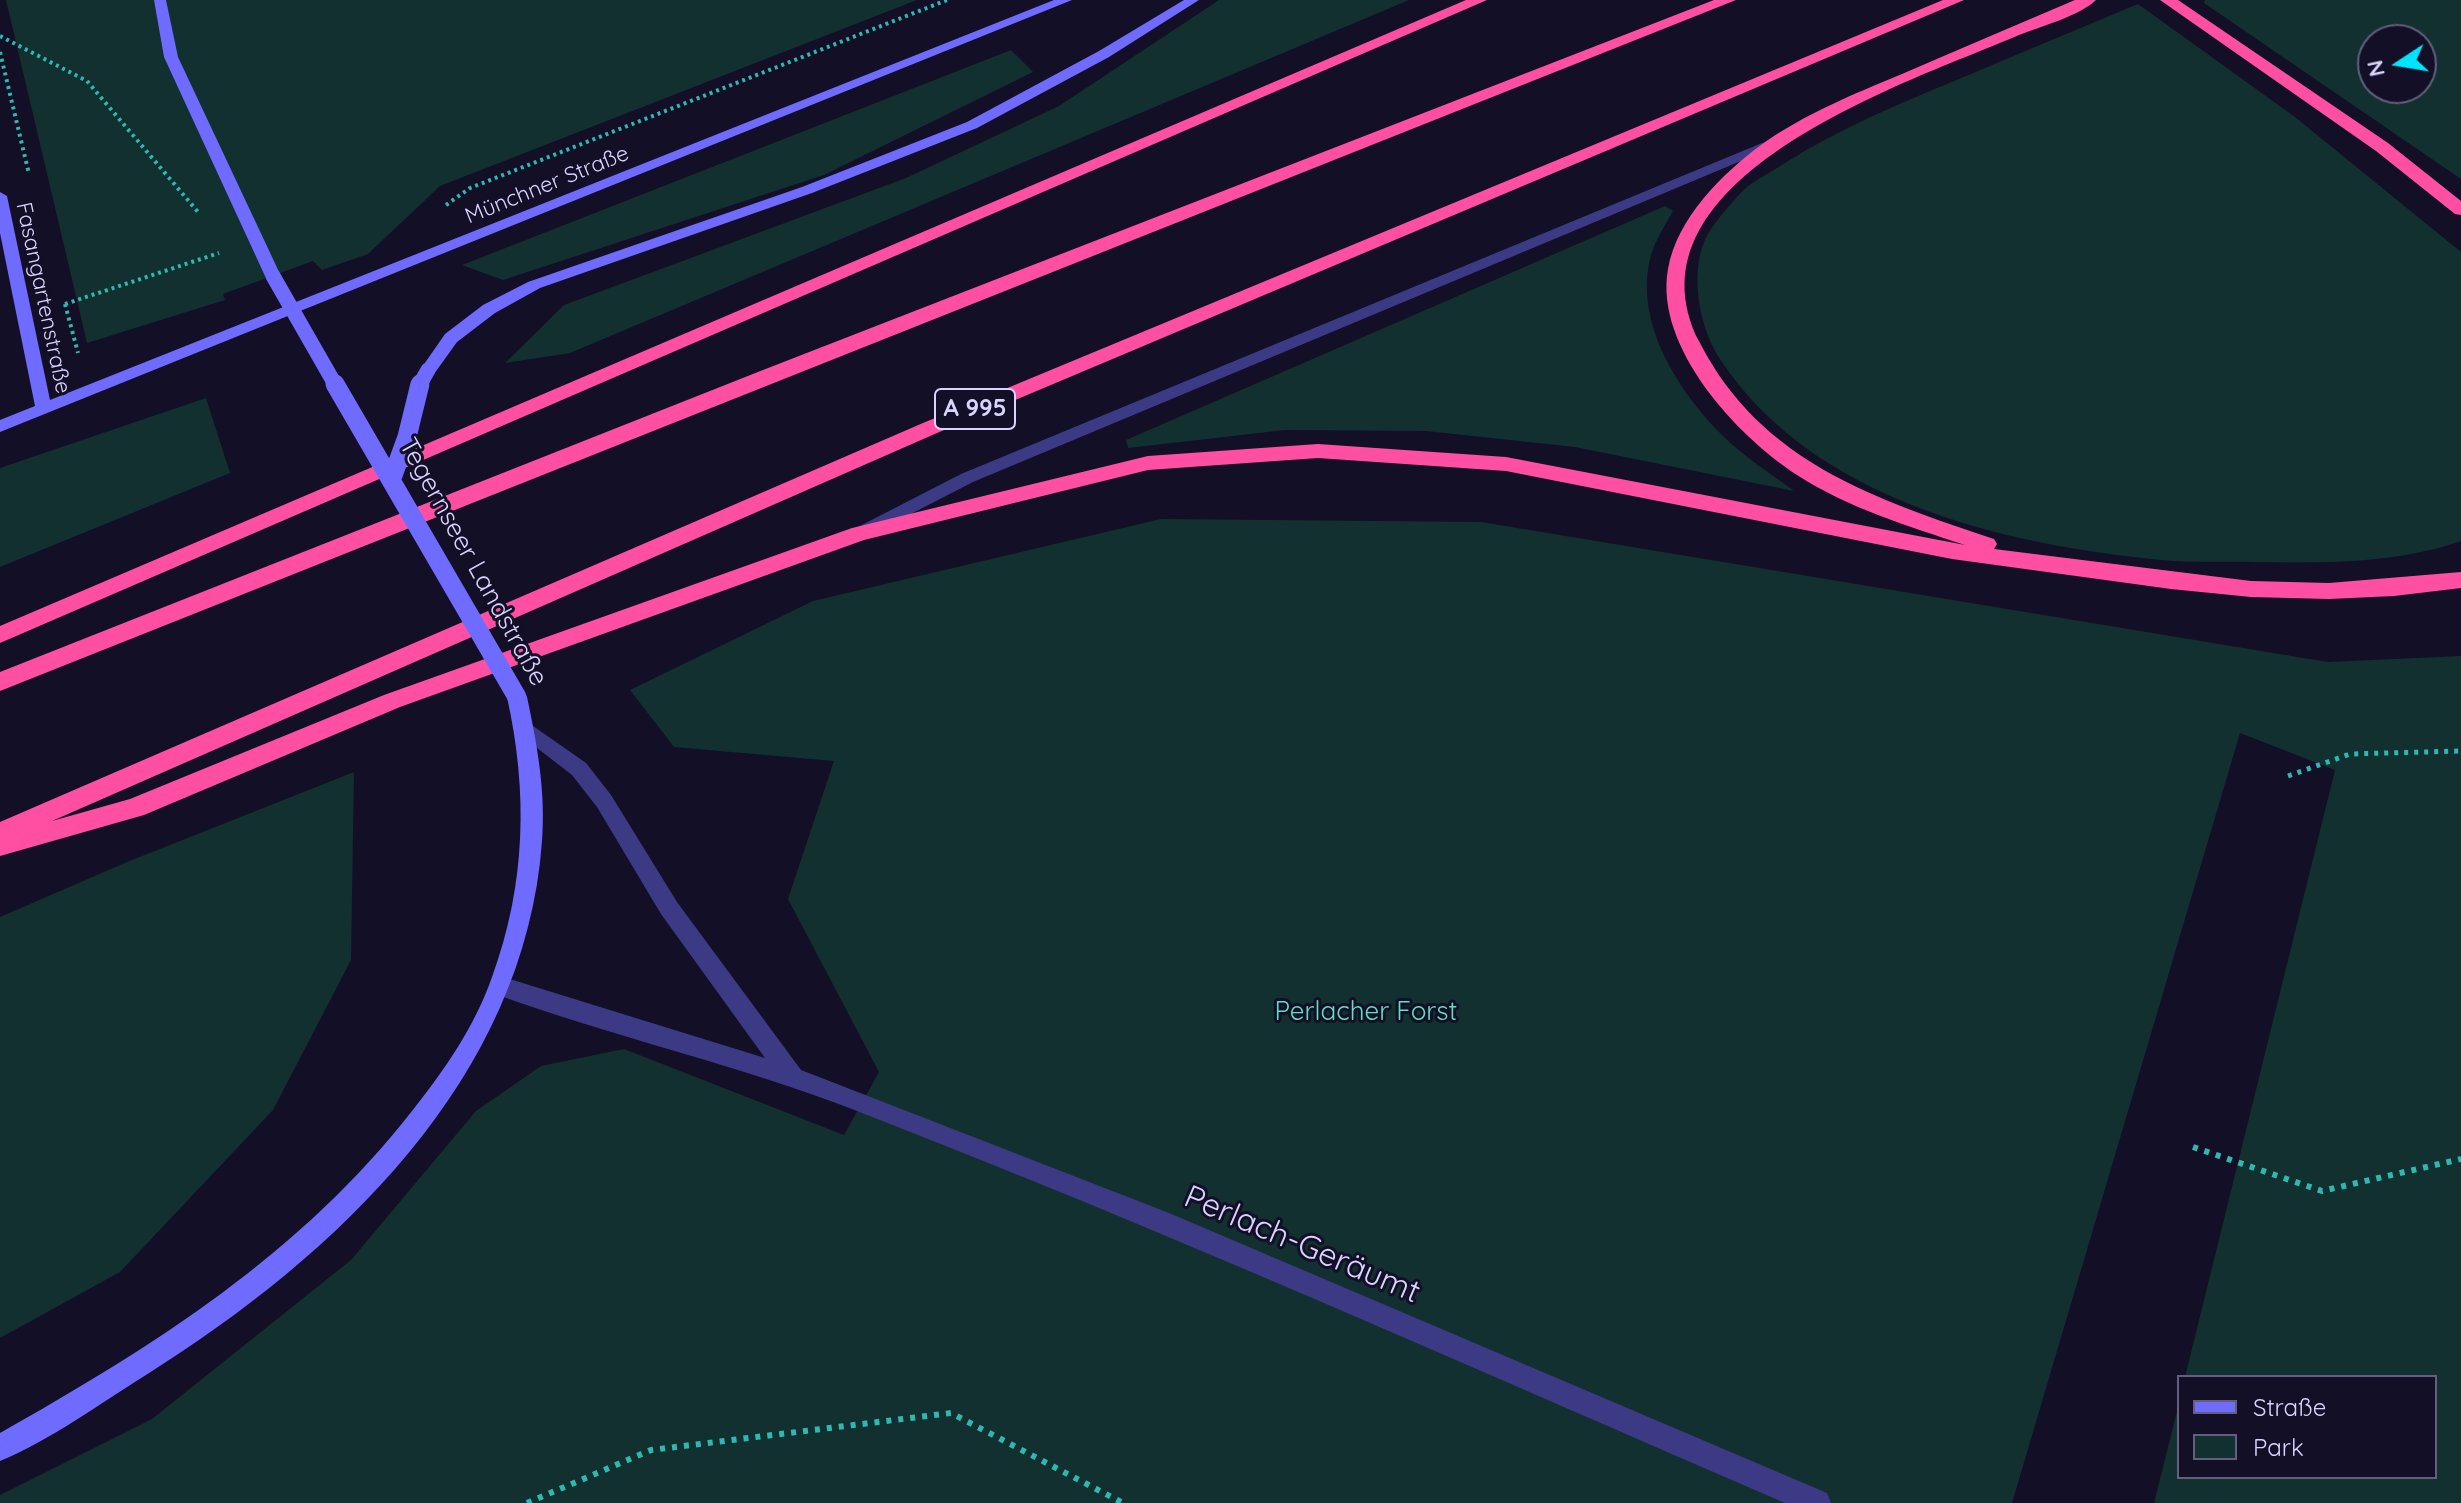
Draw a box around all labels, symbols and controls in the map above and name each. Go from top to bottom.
north arrow [2357,24,2437,104]
text: N [2360,58,2391,79]
street label: Münchner Straße [461,140,633,230]
street label: Fasangartenstraße [10,200,76,396]
road number: A 995 [935,389,1015,429]
street label: Tegernseer Landstraße [392,433,554,691]
park label: Perlacher Forst [1275,996,1457,1028]
street label: Perlach-Geräumt [1178,1178,1426,1312]
legend [2177,1375,2437,1479]
text: Straße [2253,1392,2326,1422]
text: Park [2253,1432,2304,1462]

